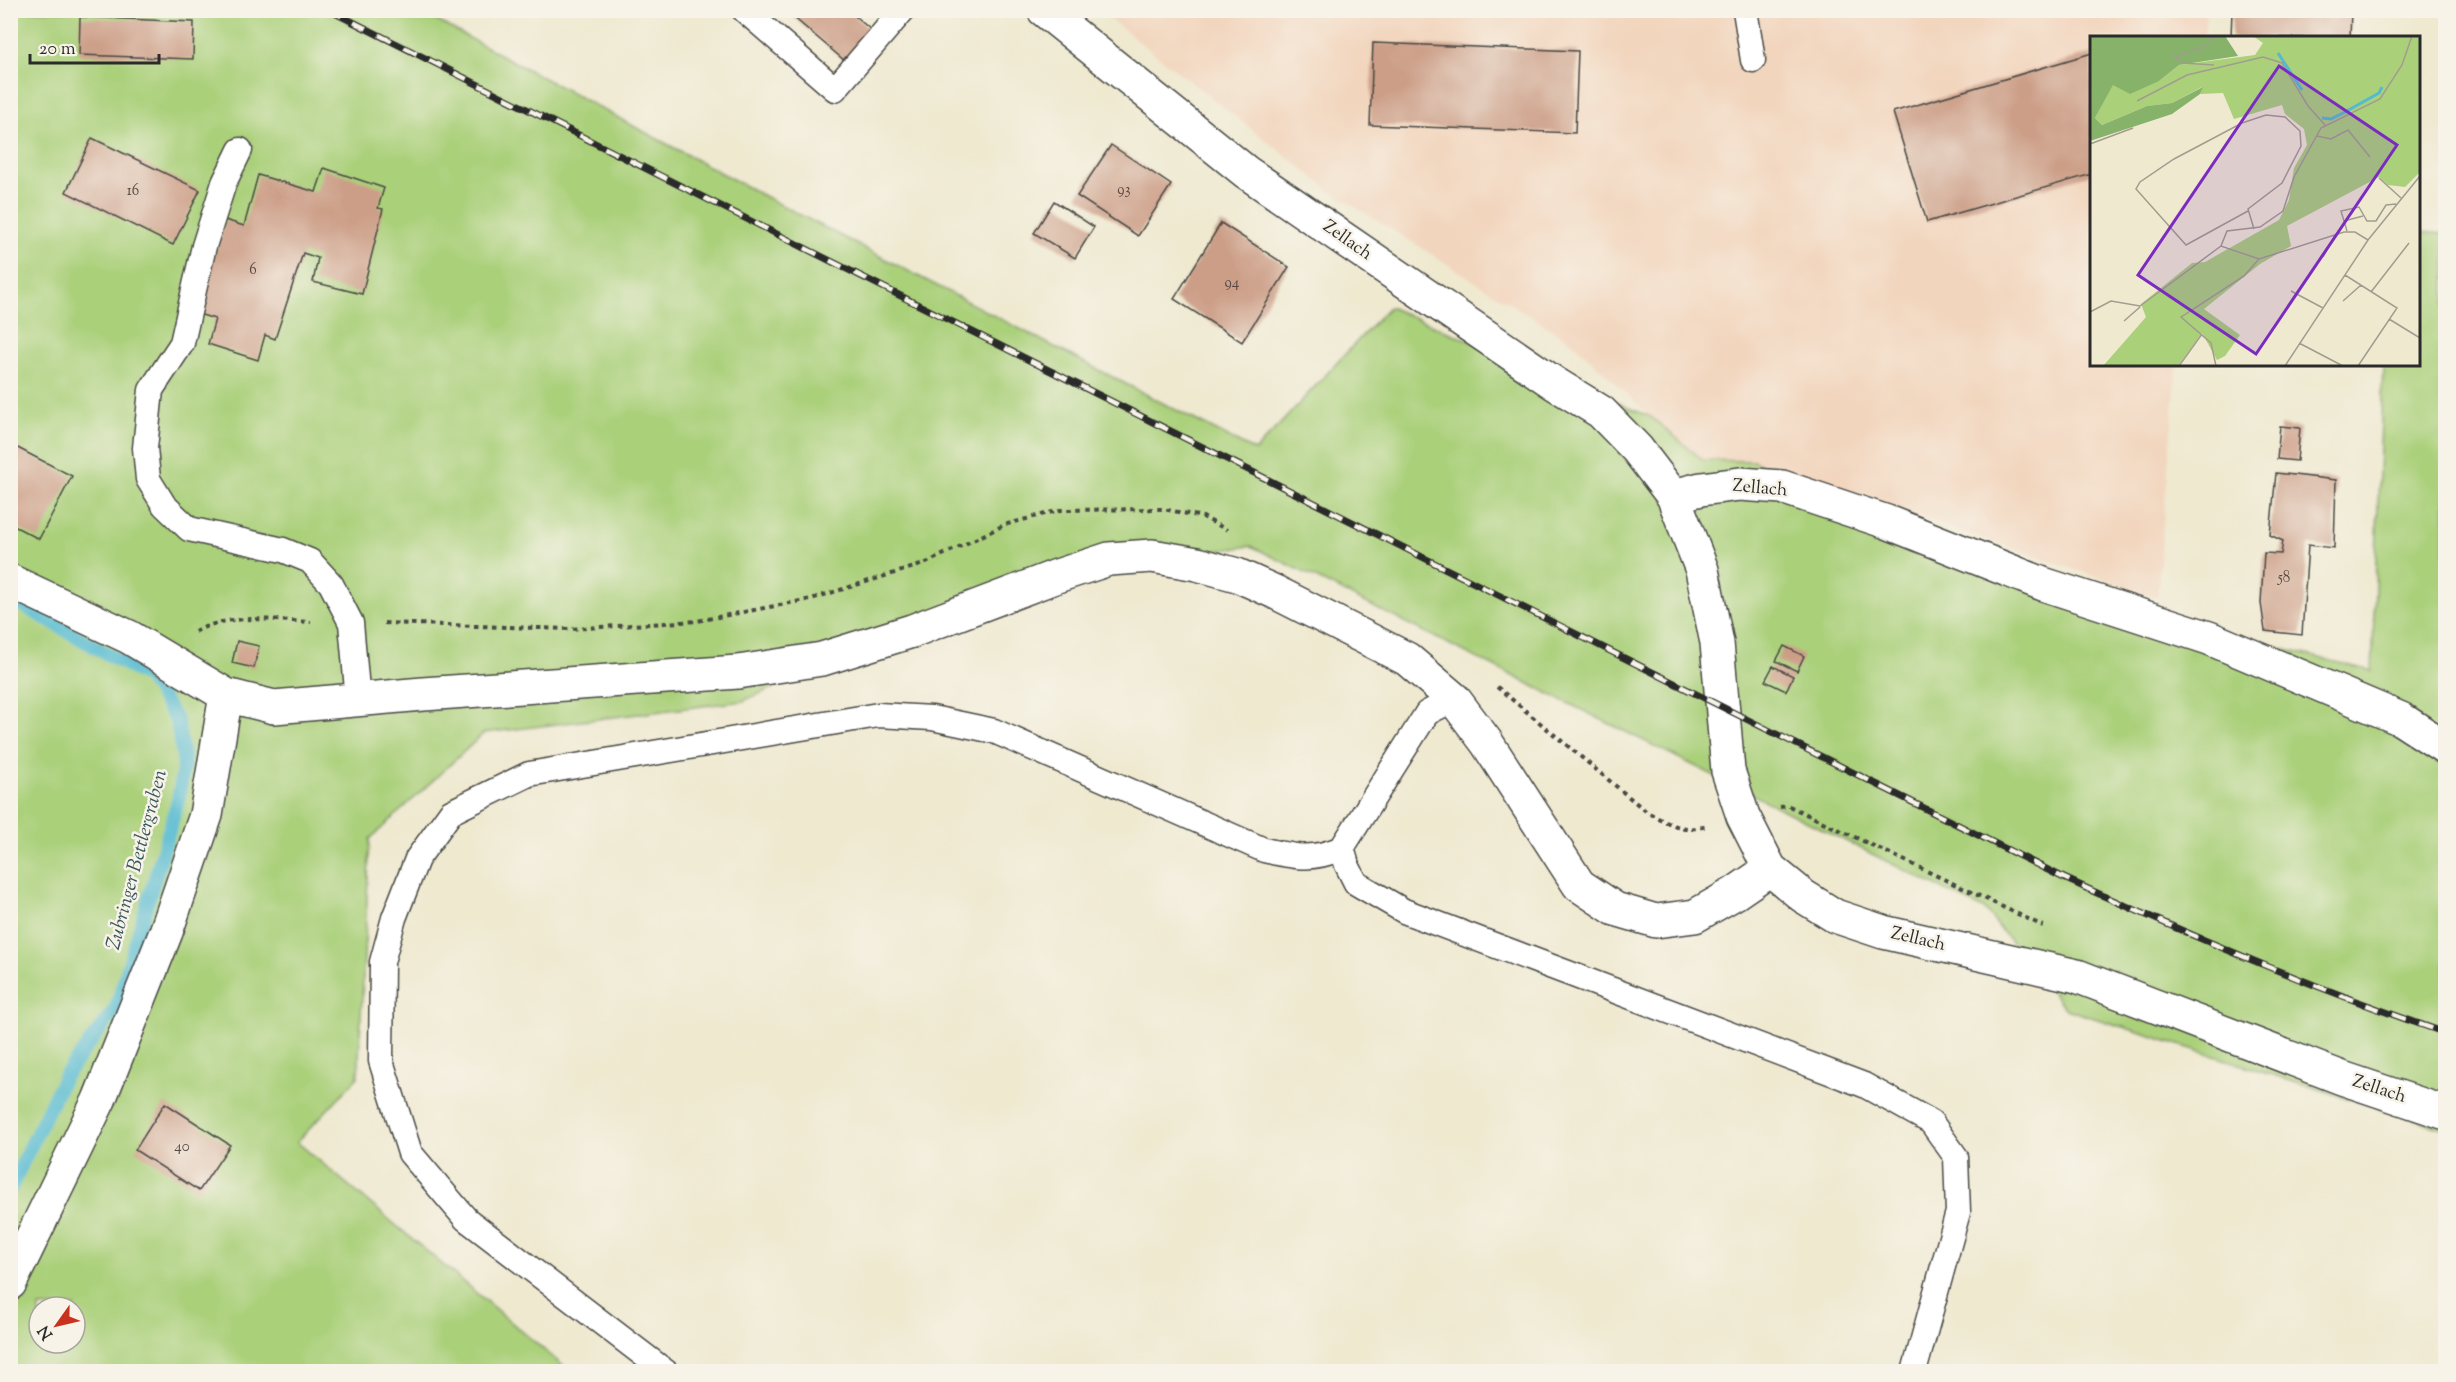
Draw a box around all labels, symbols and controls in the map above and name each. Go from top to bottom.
scale bar [30,27,159,65]
inset map [2090,36,2420,366]
text: 20 m [39,37,76,63]
house number: 93 [1117,180,1131,201]
house number: 16 [127,181,139,202]
street label: Zellach [1317,215,1377,268]
house number: 6 [249,260,257,281]
house number: 94 [1225,273,1240,294]
street label: Zellach [1731,474,1789,504]
house number: 58 [2277,568,2290,589]
water label: Zubringer Bettlergraben [100,766,176,953]
street label: Zellach [1888,921,1948,959]
street label: Zellach [2349,1069,2410,1111]
house number: 40 [174,1137,190,1158]
north arrow [27,1295,87,1355]
text: N [33,1320,60,1344]

